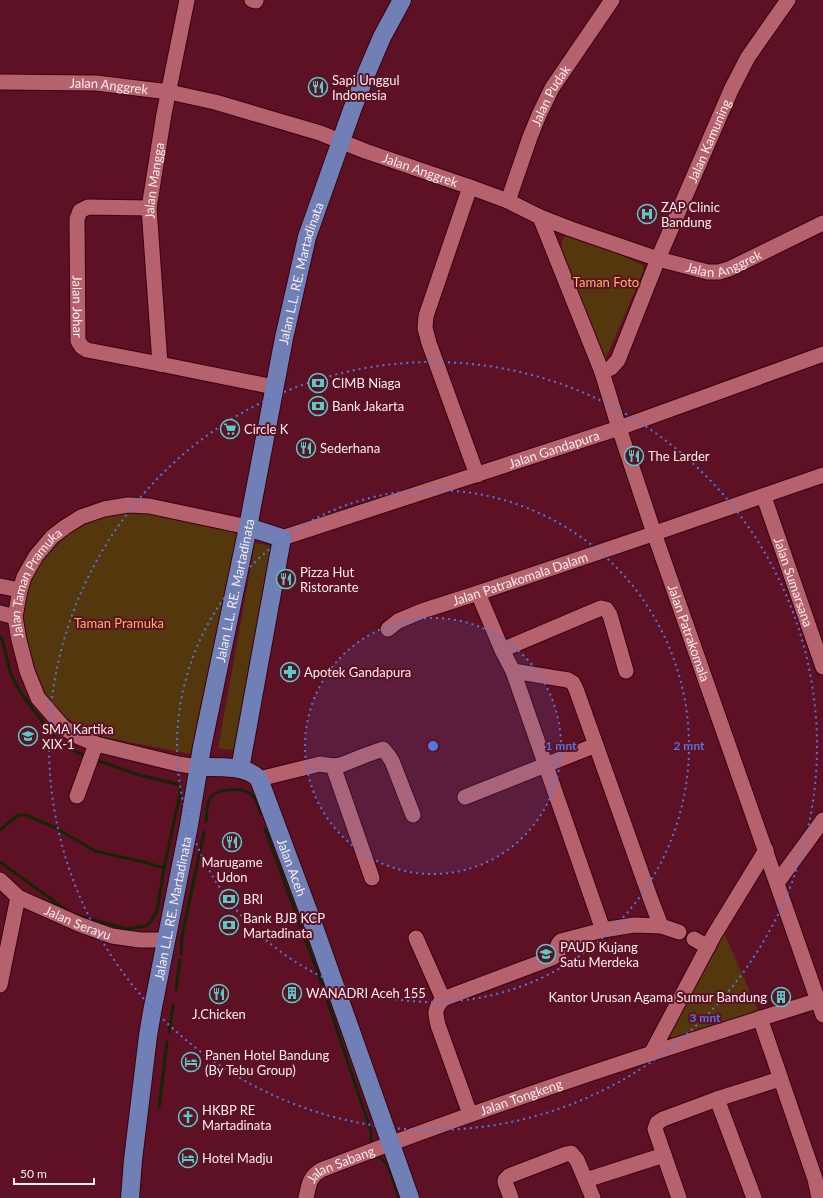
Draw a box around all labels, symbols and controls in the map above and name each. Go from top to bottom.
street label: Jalan Pudak [527,62,574,128]
place label: Sapi Unggul Indonesia [332,72,400,103]
street label: Jalan Anggrek [69,75,149,97]
restaurant icon: Sapi Unggul Indonesia [307,76,329,98]
street label: Jalan Kamuning [684,96,734,185]
street label: Jalan Mangga [141,141,167,220]
street label: Jalan Anggrek [380,150,461,190]
place label: ZAP Clinic Bandung [661,199,720,230]
street label: Jalan L.L. RE. Martadinata [275,200,327,346]
hospital icon: ZAP Clinic Bandung [636,203,658,225]
street label: Jalan Anggrek [684,246,765,280]
park label: Taman Foto [573,274,639,290]
street label: Jalan Johar [69,275,86,338]
bank icon: CIMB Niaga [307,372,329,394]
place label: CIMB Niaga [332,375,401,391]
bank icon: Bank Jakarta [307,395,329,417]
place label: Bank Jakarta [332,398,404,414]
supermarket icon: Circle K [219,418,241,440]
place label: Circle K [244,421,289,437]
street label: Jalan Gandapura [507,427,601,472]
restaurant icon: Sederhana [295,437,317,459]
place label: Sederhana [320,440,380,456]
restaurant icon: The Larder [623,445,645,467]
place label: The Larder [648,448,710,464]
street label: Jalan L.L. RE. Martadinata [212,517,257,664]
street label: Jalan Taman Pramuka [7,525,65,640]
street label: Jalan Sumarsana [771,535,816,629]
street label: Jalan Patrakomala Dalam [450,549,590,609]
place label: Pizza Hut Ristorante [300,564,359,595]
restaurant icon: Pizza Hut Ristorante [275,568,297,590]
street label: Jalan Patrakomala [665,582,713,684]
park label: Taman Pramuka [74,615,164,631]
pharmacy icon: Apotek Gandapura [279,661,301,683]
place label: Apotek Gandapura [304,664,411,680]
place label: SMA Kartika XIX-1 [42,721,114,752]
school or university icon: SMA Kartika XIX-1 [17,725,39,747]
text: 1 mnt [545,738,577,753]
text: 2 mnt [673,738,705,753]
centre of rings [426,739,440,753]
restaurant icon: Marugame Udon [221,831,243,853]
street label: Jalan L.L. RE. Martadinata [150,835,195,982]
street label: Jalan Aceh [274,836,310,898]
place label: Marugame Udon [201,854,263,885]
bank icon: BRI [218,888,240,910]
place label: BRI [243,891,263,907]
street label: Jalan Serayu [42,902,113,943]
place label: Bank BJB KCP Martadinata [243,910,325,941]
bank icon: Bank BJB KCP Martadinata [218,914,240,936]
place label: PAUD Kujang Satu Merdeka [560,939,639,970]
school or university icon: PAUD Kujang Satu Merdeka [535,943,557,965]
building icon: WANADRI Aceh 155 [281,982,303,1004]
restaurant icon: J.Chicken [208,983,230,1005]
place label: WANADRI Aceh 155 [306,985,426,1001]
building icon: Kantor Urusan Agama Sumur Bandung [770,986,792,1008]
place label: Kantor Urusan Agama Sumur Bandung [548,989,767,1005]
place label: J.Chicken [192,1006,246,1022]
text: 3 mnt [689,1010,721,1025]
place label: Panen Hotel Bandung (By Tebu Group) [205,1047,329,1078]
hotel icon: Panen Hotel Bandung (By Tebu Group) [180,1051,202,1073]
street label: Jalan Tongkeng [478,1075,565,1119]
place label: HKBP RE Martadinata [202,1102,271,1133]
church icon: HKBP RE Martadinata [177,1106,199,1128]
street label: Jalan Sabang [303,1142,377,1186]
hotel icon: Hotel Madju [177,1147,199,1169]
place label: Hotel Madju [202,1150,273,1166]
scale bar [14,1160,94,1186]
text: 50 m [20,1166,47,1181]

